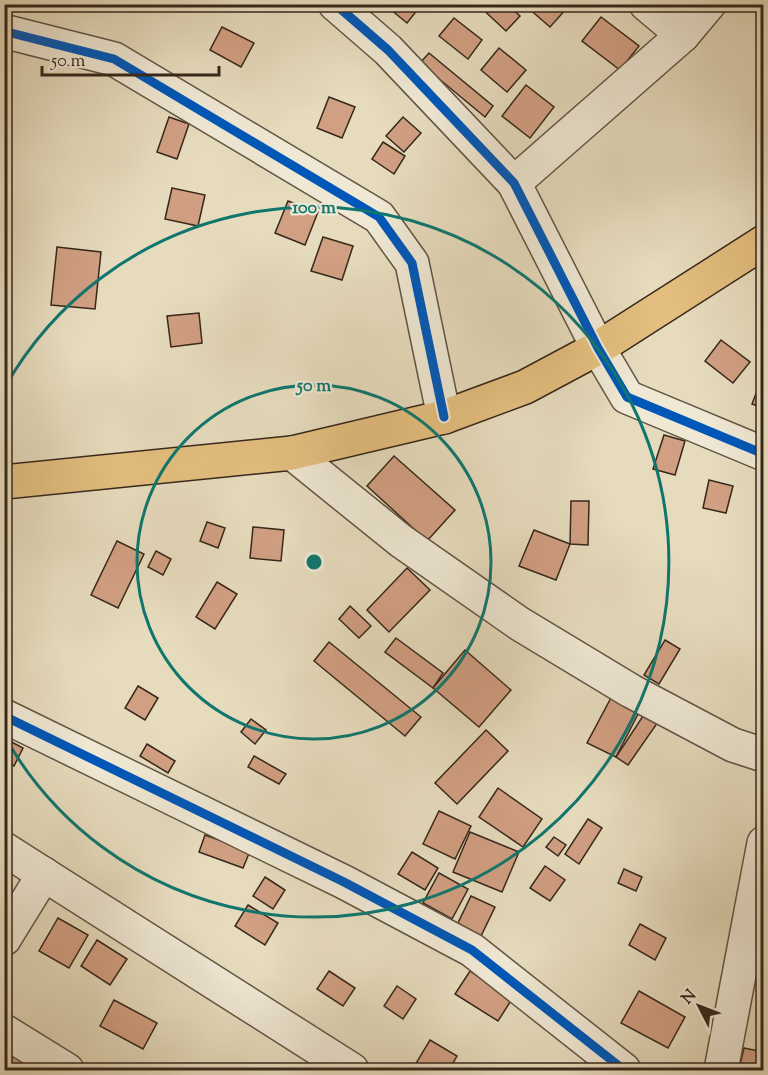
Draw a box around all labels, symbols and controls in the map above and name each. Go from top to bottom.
scale bar [42,39,219,77]
text: 50 m [50,49,86,75]
text: 100 m [292,196,336,222]
text: 50 m [295,374,331,400]
centre of rings [304,552,324,572]
north arrow [669,976,729,1036]
text: N [677,985,703,1010]

